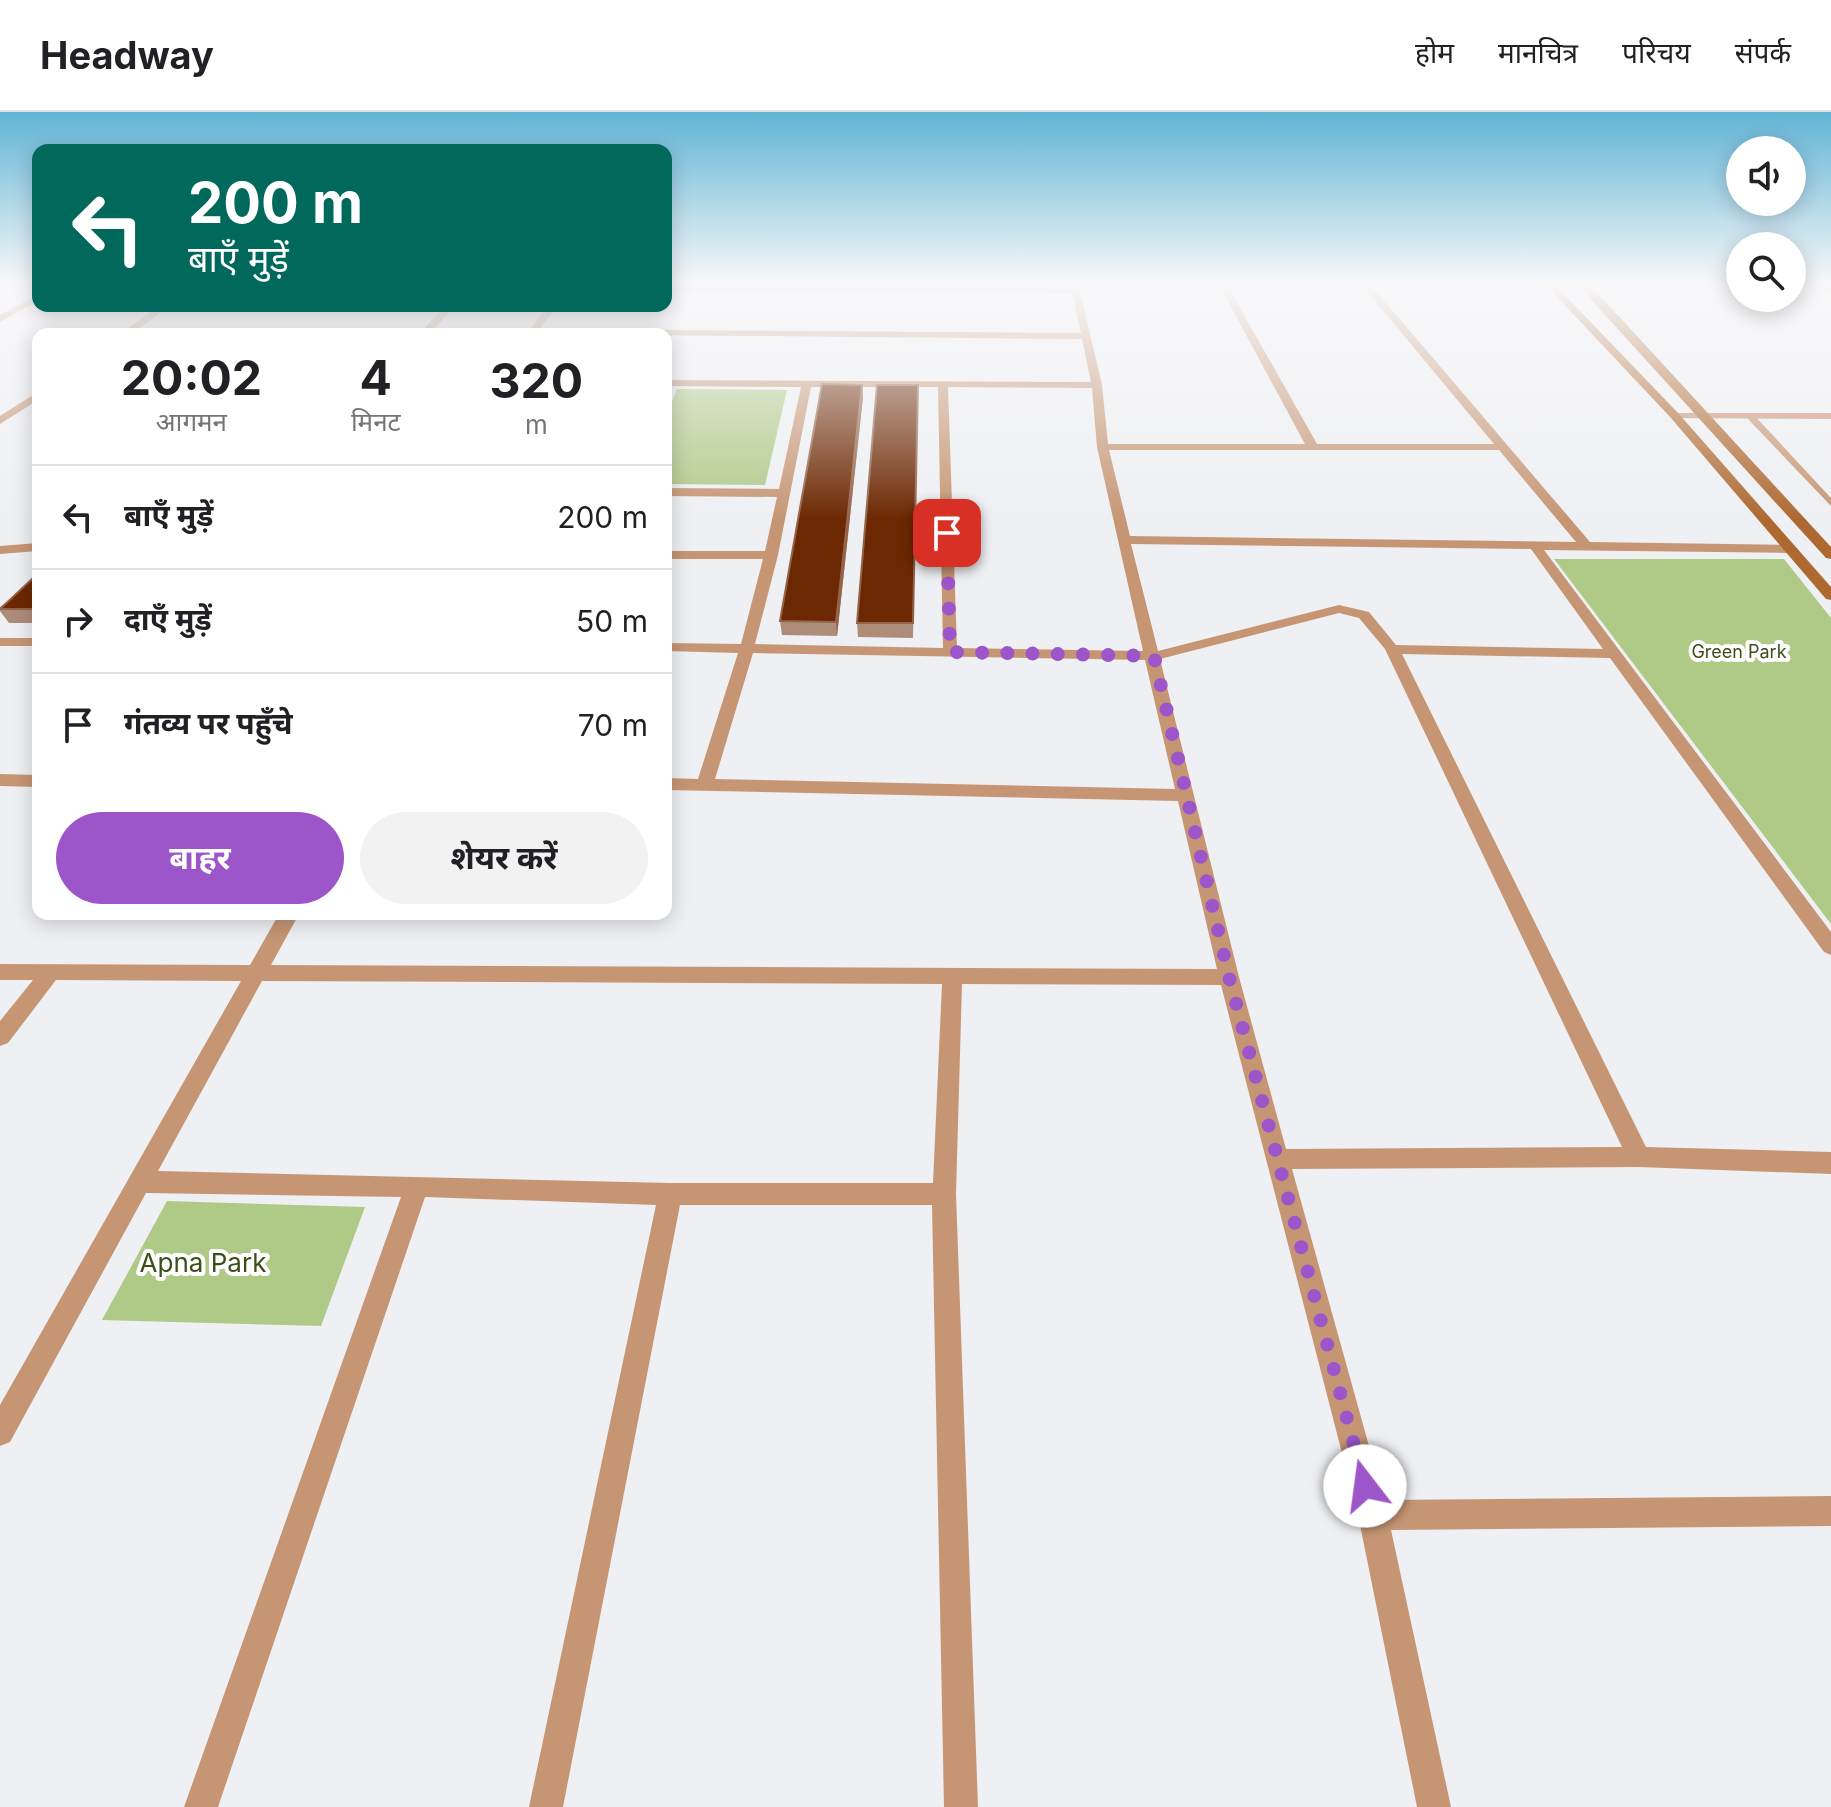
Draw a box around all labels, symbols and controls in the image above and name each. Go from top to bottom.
text: Headway [40,32,214,78]
text: होम [1415,36,1454,70]
text: मानचित्र [1498,36,1578,70]
text: परिचय [1622,36,1691,70]
text: संपर्क [1735,36,1791,70]
map controls [1726,136,1806,312]
button: sound [1726,136,1806,216]
text: 200 m [188,169,363,237]
icon: left [56,176,160,280]
button: search [1726,232,1806,312]
text: बाएँ मुड़ें [188,237,289,281]
text: 20:02 [121,348,262,407]
text: 4 [360,348,392,407]
text: 320 [490,351,583,410]
text: आगमन [156,406,227,437]
text: मिनट [351,406,401,437]
text: m [525,409,548,440]
icon: left [56,495,100,539]
text: बाएँ मुड़ें [124,497,213,533]
text: 200 m [557,499,648,535]
pin [913,499,981,567]
icon: arrive [925,511,969,555]
icon: right [56,599,100,643]
text: दाएँ मुड़ें [124,601,212,637]
text: 50 m [576,603,648,639]
park label: Green Park [1691,641,1787,662]
icon: arrive [56,703,100,747]
text: गंतव्य पर पहुँचे [124,705,292,741]
text: 70 m [578,707,648,743]
button: बाहर [56,812,344,904]
button: शेयर करें [360,812,648,904]
park label: Apna Park [140,1247,266,1278]
position arrow [1323,1444,1407,1528]

